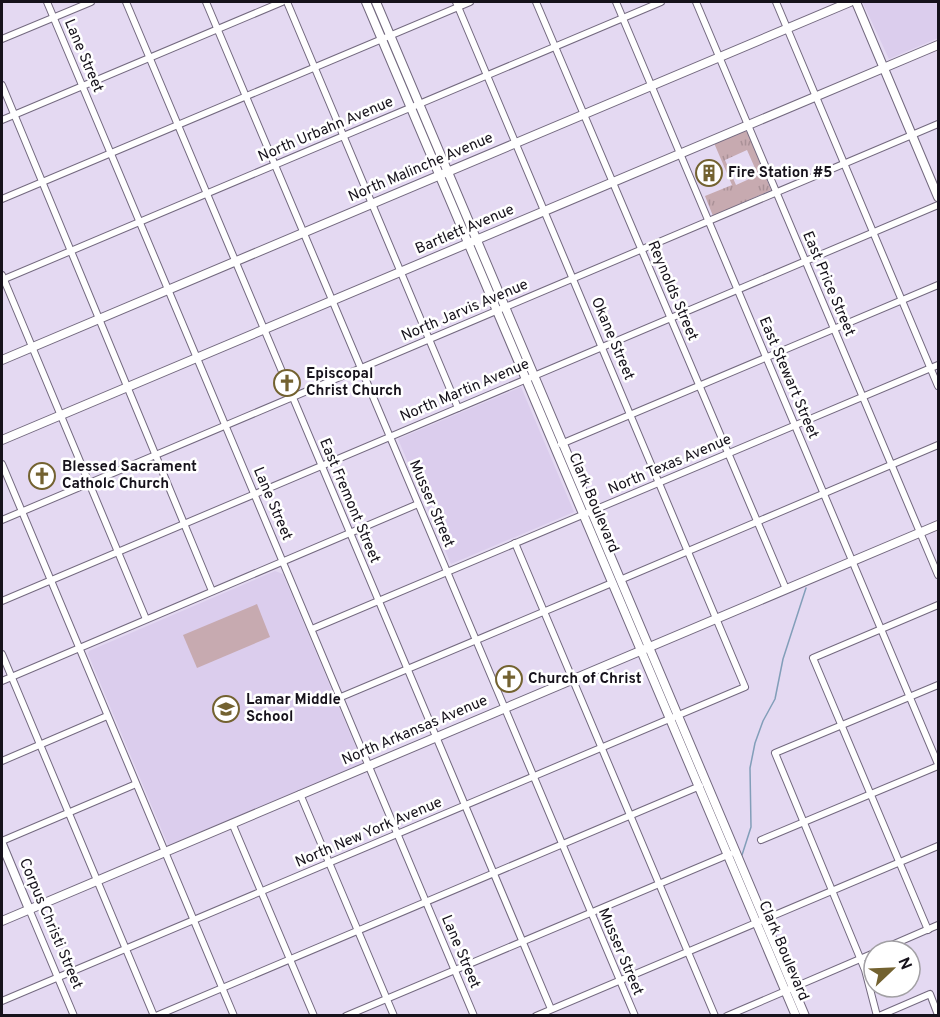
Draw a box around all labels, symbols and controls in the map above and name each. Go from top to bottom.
street label: Lane Street [59,16,107,96]
street label: North Urbahn Avenue [255,93,397,167]
street label: North Malinche Avenue [346,129,496,207]
building icon: Fire Station #5 [694,158,724,188]
place label: Fire Station #5 [728,164,832,183]
street label: Bartlett Avenue [413,201,517,259]
street label: East Price Street [797,229,859,339]
street label: Reynolds Street [642,238,702,344]
street label: North Jarvis Avenue [399,276,531,346]
street label: Okane Street [586,295,638,383]
street label: East Stewart Street [754,314,822,442]
street label: North Martin Avenue [397,355,533,427]
place label: Episcopal Christ Church [306,365,402,401]
church icon: Episcopal Christ Church [272,368,302,398]
street label: North Texas Avenue [605,430,735,500]
street label: East Fremont Street [314,436,384,566]
street label: Clark Boulevard [563,450,623,556]
street label: Musser Street [404,457,458,551]
place label: Blessed Sacrament Catholc Church [62,458,197,494]
church icon: Blessed Sacrament Catholc Church [27,461,57,491]
street label: Lane Street [248,464,296,544]
church icon: Church of Christ [494,664,524,694]
place label: Church of Christ [528,670,642,689]
place label: Lamar Middle School [246,691,341,727]
street label: North Arkansas Avenue [339,692,491,770]
school or university icon: Lamar Middle School [211,694,241,724]
street label: North New York Avenue [293,793,445,873]
street label: Corpus Christi Street [14,856,86,992]
street label: Clark Boulevard [753,898,813,1004]
street label: Musser Street [593,905,647,999]
street label: Lane Street [436,912,484,992]
north arrow [862,939,922,999]
text: N [893,955,915,973]

